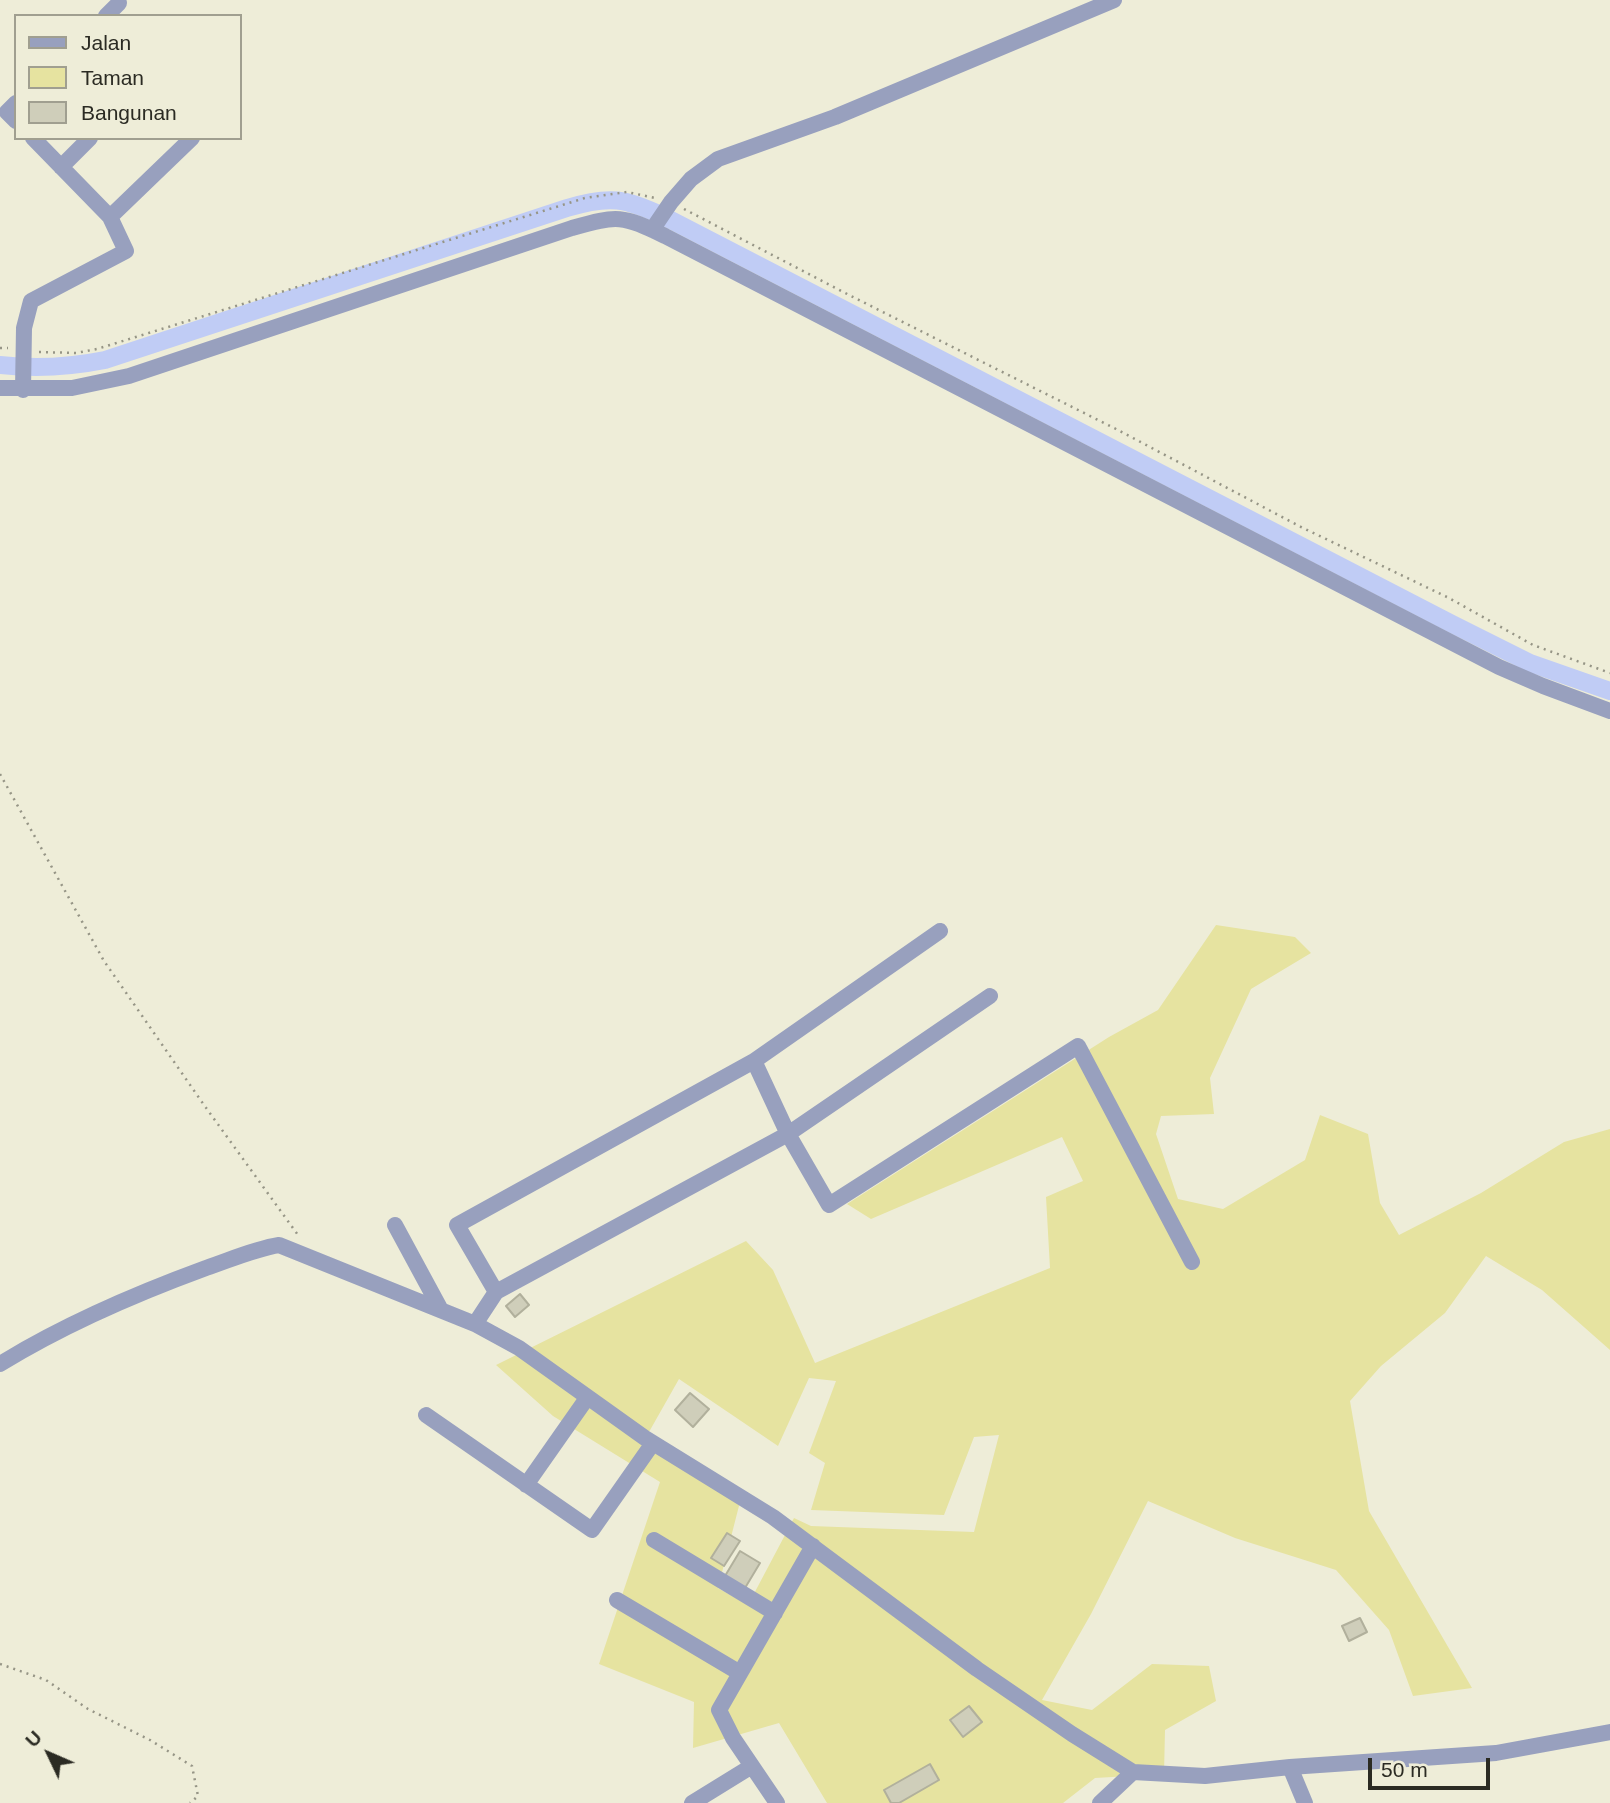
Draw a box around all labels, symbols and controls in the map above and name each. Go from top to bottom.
legend [14,14,242,140]
text: Jalan [81,31,131,54]
text: Taman [81,66,144,89]
text: Bangunan [81,101,177,124]
north arrow [14,1719,84,1789]
text: U [21,1727,46,1751]
scale bar [1372,1744,1494,1788]
text: 50 m [1381,1758,1428,1781]

